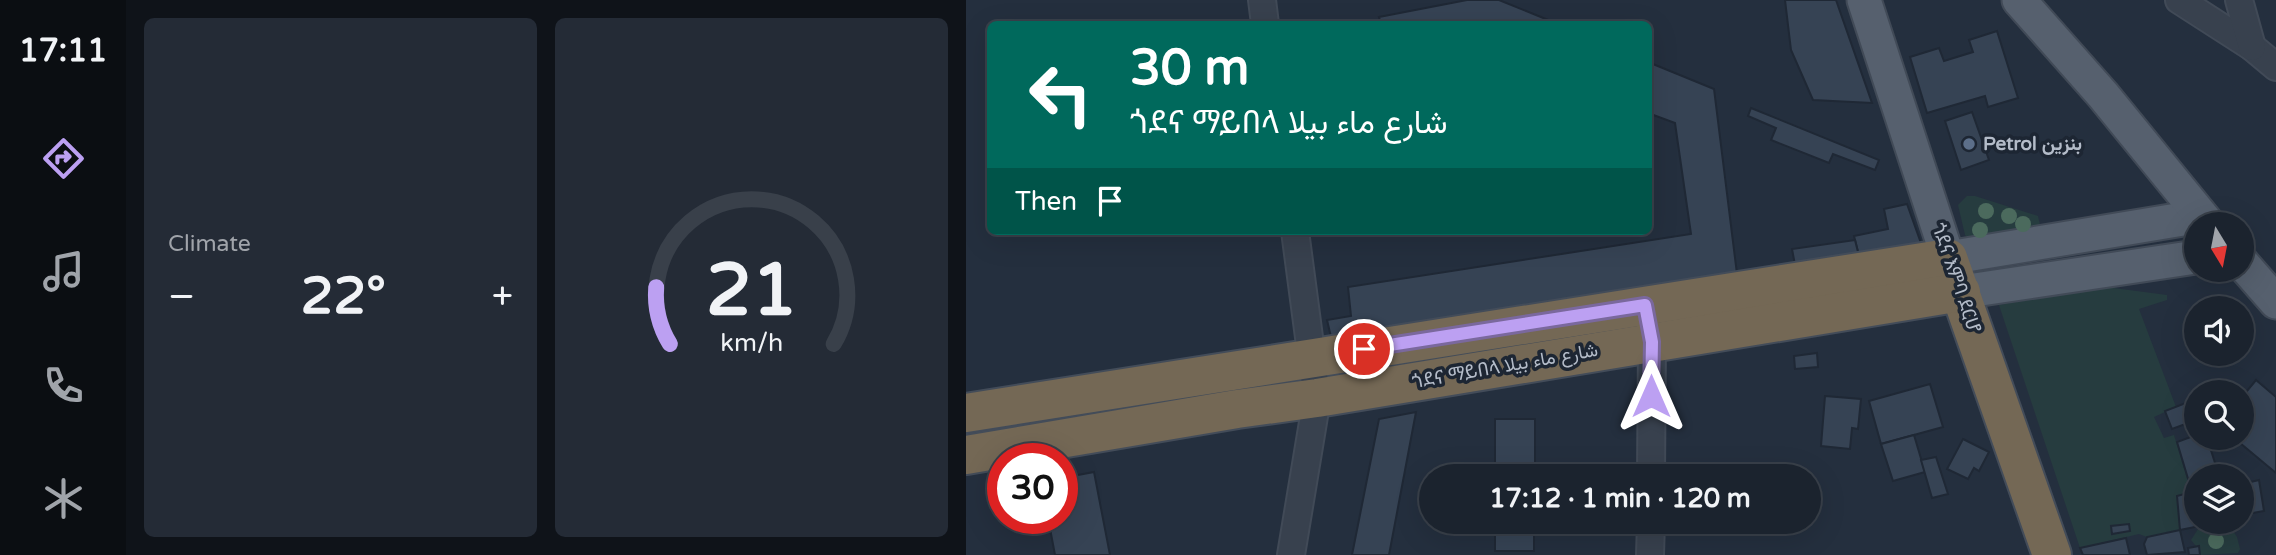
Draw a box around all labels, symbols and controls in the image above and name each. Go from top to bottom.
text: 17:11 [19,32,107,70]
text: 30 m [1130,39,1249,98]
icon: left [1015,49,1106,140]
text: ጎደና ማይበላ شارع ماء بيلا [1130,104,1447,142]
place label: Petrol بنزين [1983,133,2082,156]
icon: directions [39,134,88,183]
marker: Petrol بنزين [1961,136,1977,152]
icon: arrive [1091,182,1129,220]
text: Then [1015,186,1077,217]
north arrow [2184,212,2254,282]
map controls [2184,212,2254,534]
street label: ጎደና እምባ ደርሆ [1927,220,1985,336]
text: Climate [168,230,251,258]
icon: music [39,247,88,296]
text: 21 [706,247,797,335]
text: 22° [301,265,386,328]
text: − [168,274,195,320]
text: + [492,274,513,320]
button: sound [2184,296,2254,366]
pin [1334,319,1394,379]
text: km/h [720,327,783,357]
icon: arrive [1345,330,1383,368]
street label: ጎደና ማይበላ شارع ماء بيلا [1410,339,1600,394]
position arrow [1614,359,1688,433]
icon: phone [39,361,88,410]
button: search [2184,380,2254,450]
speed limit sign: 30 [987,443,1078,534]
button: layers [2184,464,2254,534]
icon: climate [39,474,88,523]
text: 17:12 · 1 min · 120 m [1489,483,1751,514]

